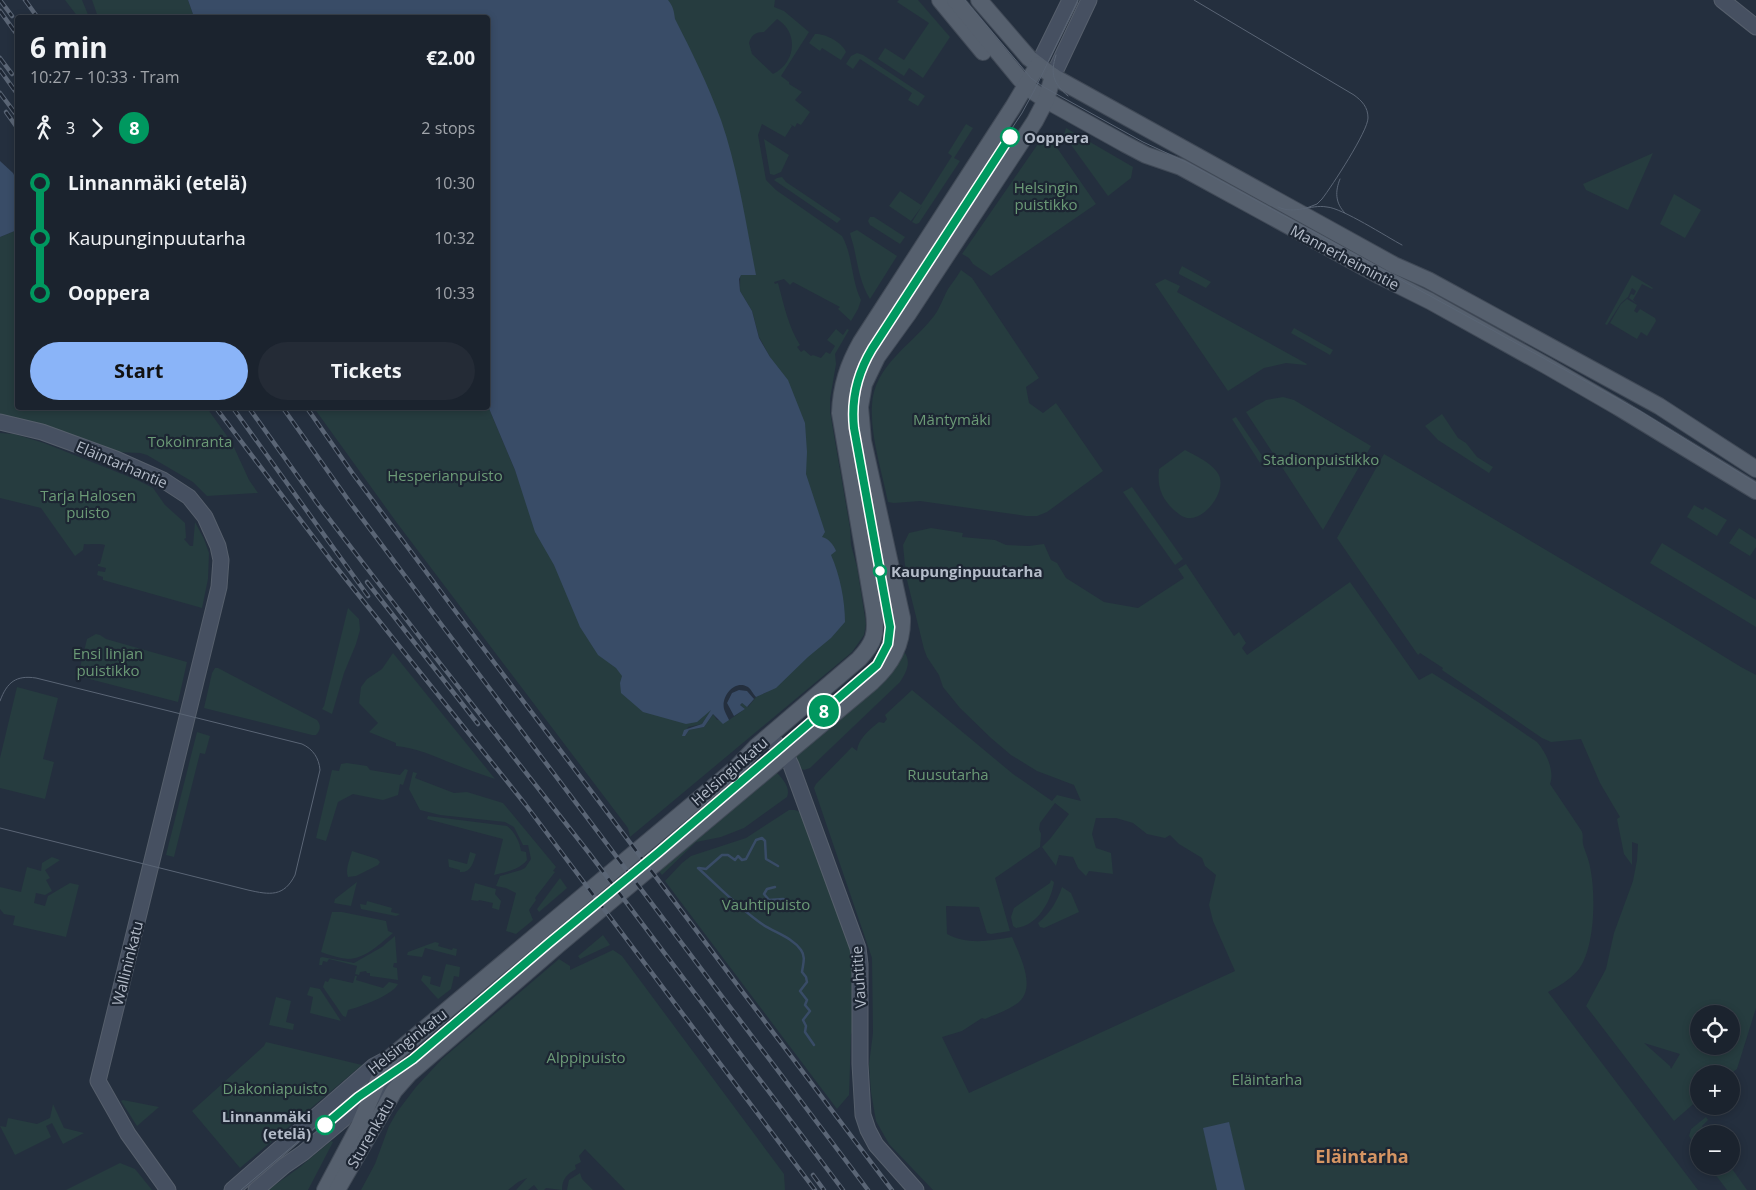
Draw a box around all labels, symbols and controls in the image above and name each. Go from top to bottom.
text: 6 min [30,28,108,66]
text: €2.00 [426,45,475,71]
text: 10:27 – 10:33 · Tram [30,66,179,88]
icon: walk [30,114,58,142]
icon: forward [83,114,111,142]
text: 8 [129,116,139,140]
text: 3 [66,117,75,139]
text: 2 stops [421,117,475,139]
marker: Ooppera [1000,127,1020,147]
place label: Ooppera [1024,127,1089,147]
text: Linnanmäki (etelä) [68,170,247,196]
text: 10:30 [434,172,475,194]
park label: Helsingin puistikko [1014,177,1078,214]
street label: Mannerheimintie [1287,220,1403,294]
text: Kaupunginpuutarha [68,225,246,251]
text: 10:32 [434,227,475,249]
text: Ooppera [68,280,150,306]
text: 10:33 [434,282,475,304]
button: Start [30,342,248,400]
button: Tickets [258,342,475,400]
park label: Mäntymäki [913,409,991,429]
park label: Tokoinranta [148,431,232,451]
street label: Eläintarhantie [73,436,171,492]
park label: Stadionpuistikko [1263,449,1379,469]
park label: Hesperianpuisto [387,465,503,485]
park label: Tarja Halosen puisto [40,485,136,522]
place label: Kaupunginpuutarha [891,561,1043,581]
marker: Kaupunginpuutarha [873,564,887,578]
park label: Ensi linjan puistikko [73,643,143,680]
line badge: 8 [808,695,840,727]
text: 8 [819,699,829,723]
street label: Helsinginkatu [686,732,772,810]
park label: Ruusutarha [907,764,989,784]
park label: Vauhtipuisto [722,894,810,914]
street label: Wallininkatu [107,919,147,1007]
street label: Vauhtitie [846,945,870,1009]
street label: Helsinginkatu [363,1004,451,1078]
map controls [1690,1005,1740,1175]
button: locate [1690,1005,1740,1055]
park label: Alppipuisto [546,1047,626,1067]
button: + [1690,1065,1740,1115]
park label: Eläintarha [1232,1069,1302,1089]
park label: Diakoniapuisto [223,1078,327,1098]
street label: Sturenkatu [342,1095,398,1171]
place label: Linnanmäki (etelä) [222,1106,311,1143]
marker: Linnanmäki (etelä) [315,1115,335,1135]
button: − [1690,1125,1740,1175]
district label: Eläintarha [1315,1144,1409,1168]

